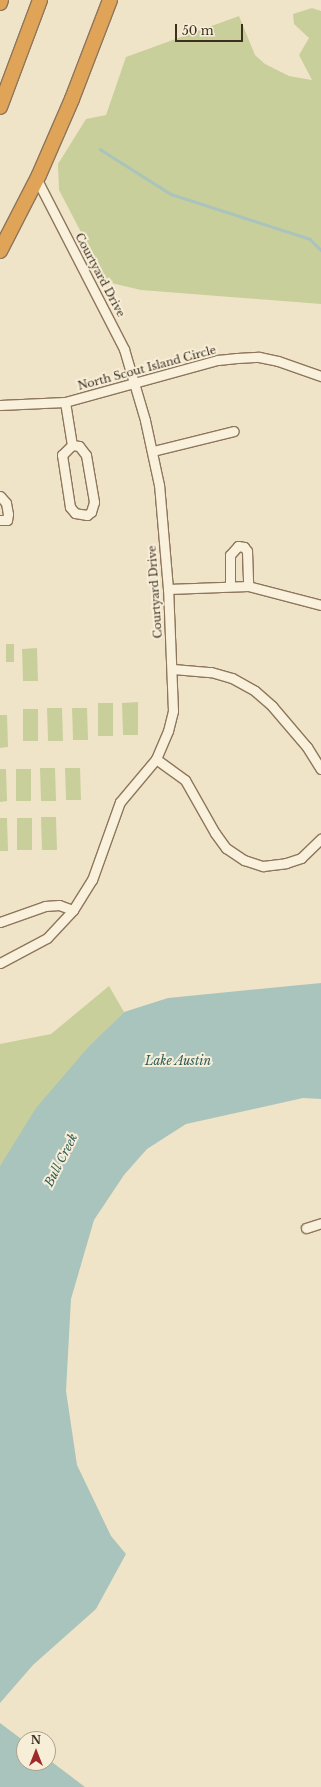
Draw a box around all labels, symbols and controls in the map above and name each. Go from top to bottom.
scale bar [177,16,245,42]
text: 50 m [182,23,214,38]
street label: Courtyard Drive [72,231,128,319]
street label: North Scout Island Circle [76,343,218,393]
street label: Courtyard Drive [145,545,165,639]
water label: Lake Austin [145,1054,211,1068]
water label: Bull Creek [41,1131,81,1189]
north arrow [16,1731,56,1771]
text: N [31,1733,41,1747]

